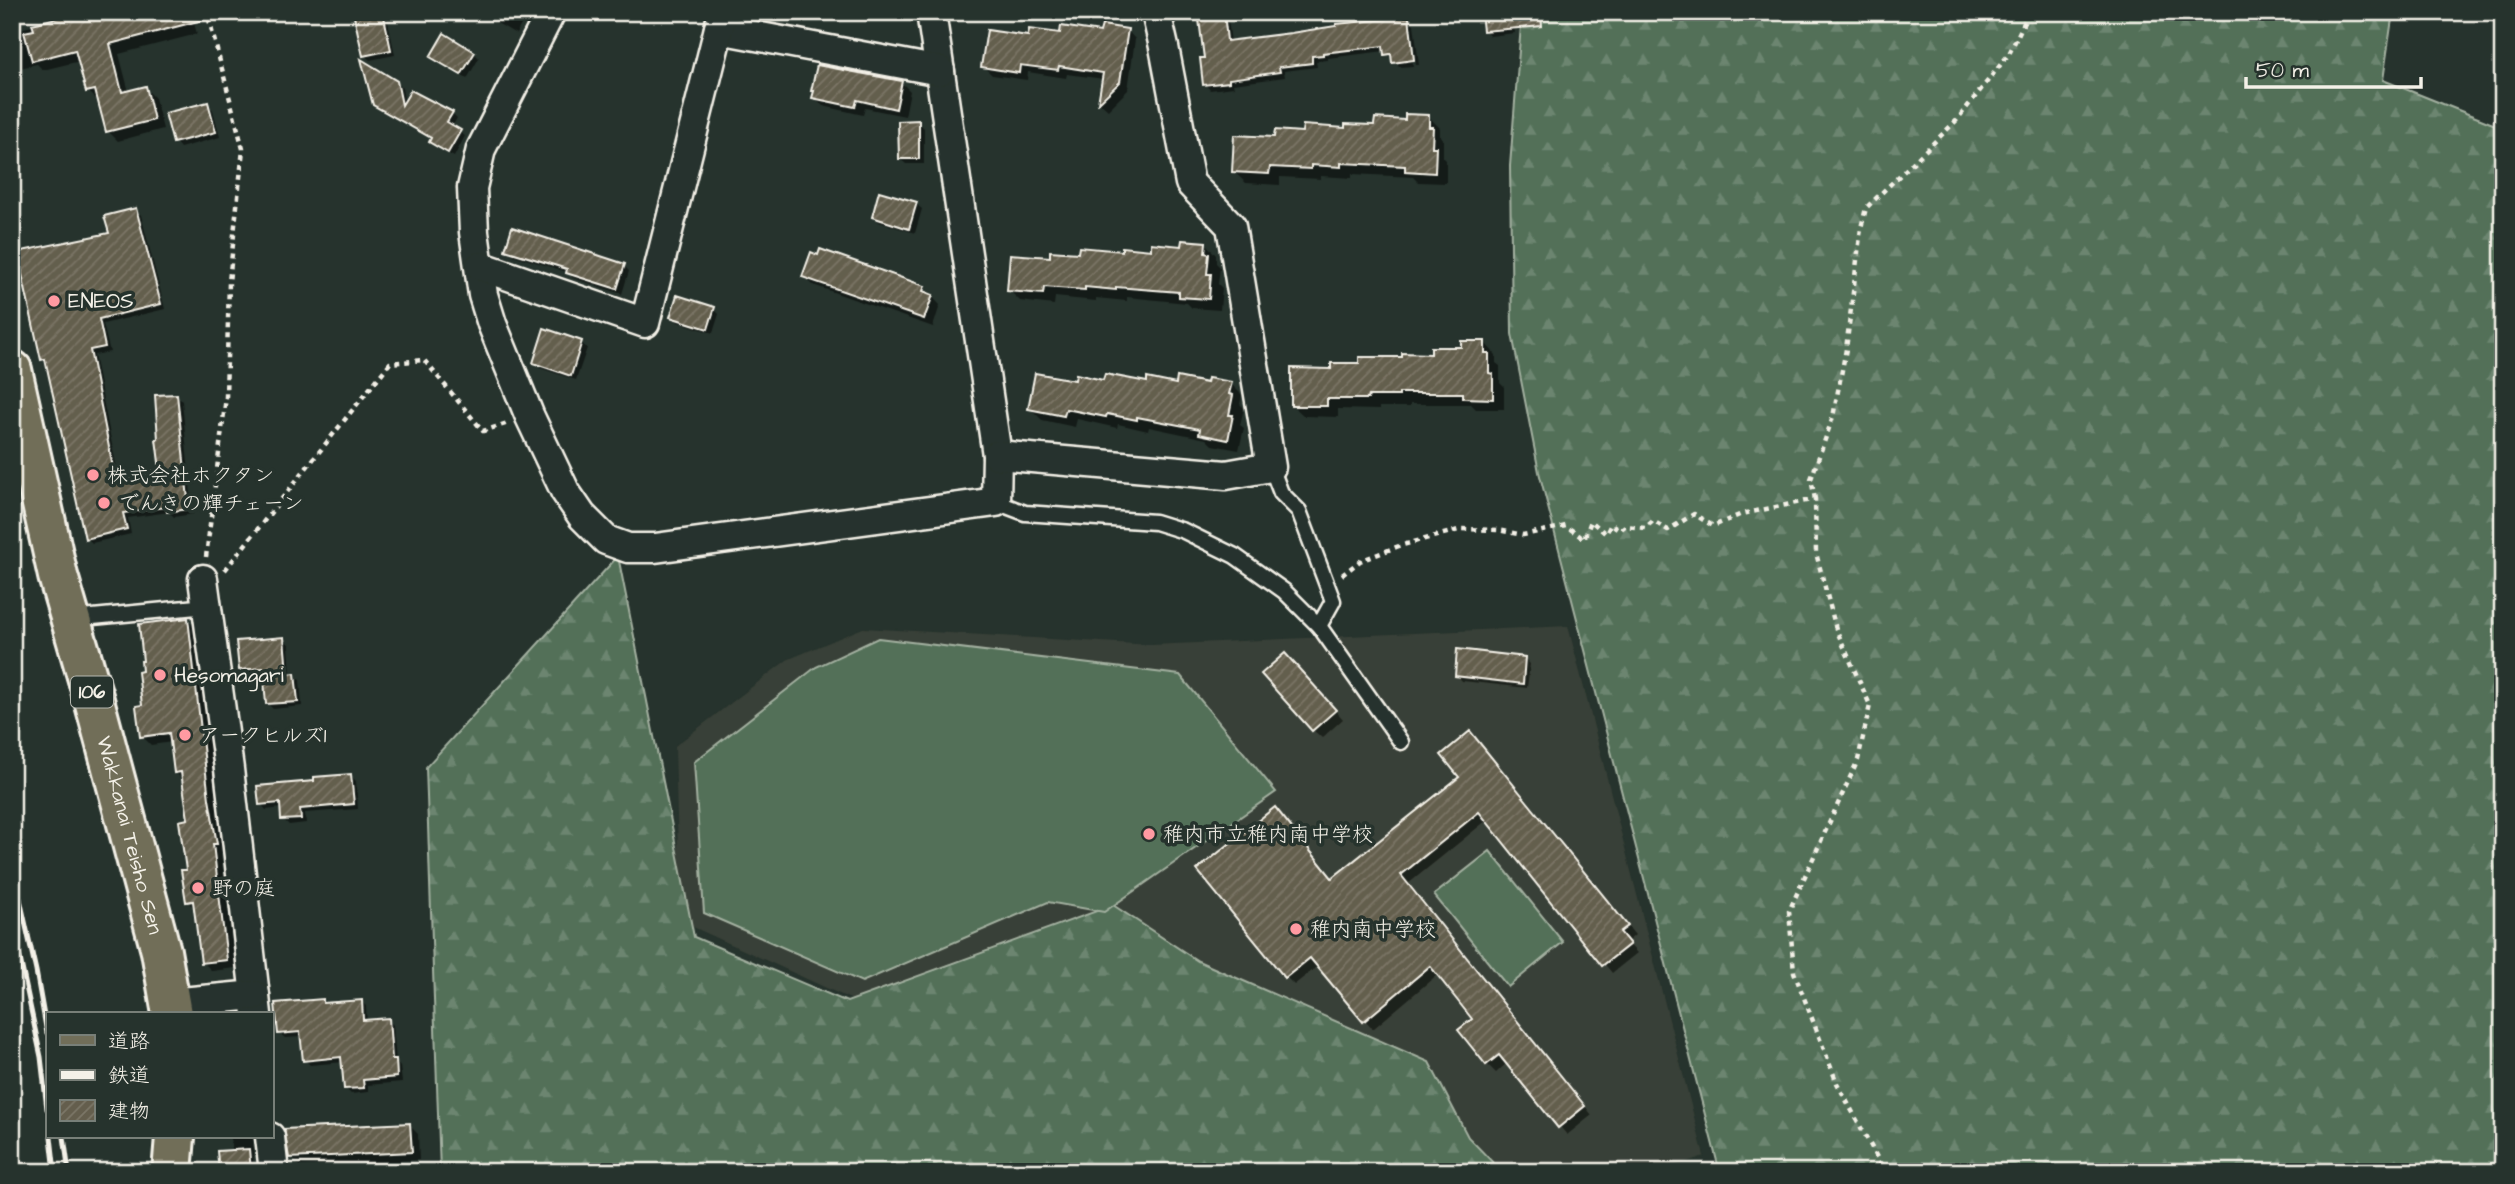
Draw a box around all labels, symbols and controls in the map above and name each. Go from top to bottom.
scale bar [2246,46,2420,90]
text: 50 m [2256,56,2310,85]
place label: ENEOS [68,287,134,316]
marker: ENEOS [46,293,62,309]
place label: 株式会社ホクタン [107,461,275,490]
marker: 株式会社ホクタン [85,467,101,483]
place label: でんきの輝チェーン [118,489,304,518]
marker: でんきの輝チェーン [96,495,112,511]
place label: Hesomagari [174,661,284,692]
marker: Hesomagari [152,667,168,683]
road number: 106 [71,677,113,708]
place label: アークヒルズ1 [199,721,327,750]
marker: アークヒルズ1 [177,727,193,743]
street label: Wakkanai Teisho Sen [90,733,170,937]
place label: 稚内市立稚内南中学校 [1163,820,1373,849]
marker: 稚内市立稚内南中学校 [1141,826,1157,842]
place label: 野の庭 [212,874,275,903]
marker: 野の庭 [190,880,206,896]
place label: 稚内南中学校 [1310,915,1436,944]
marker: 稚内南中学校 [1288,921,1304,937]
legend [46,1012,273,1138]
text: 道路 [108,1027,150,1056]
text: 鉄道 [108,1061,150,1090]
text: 建物 [108,1097,150,1126]

